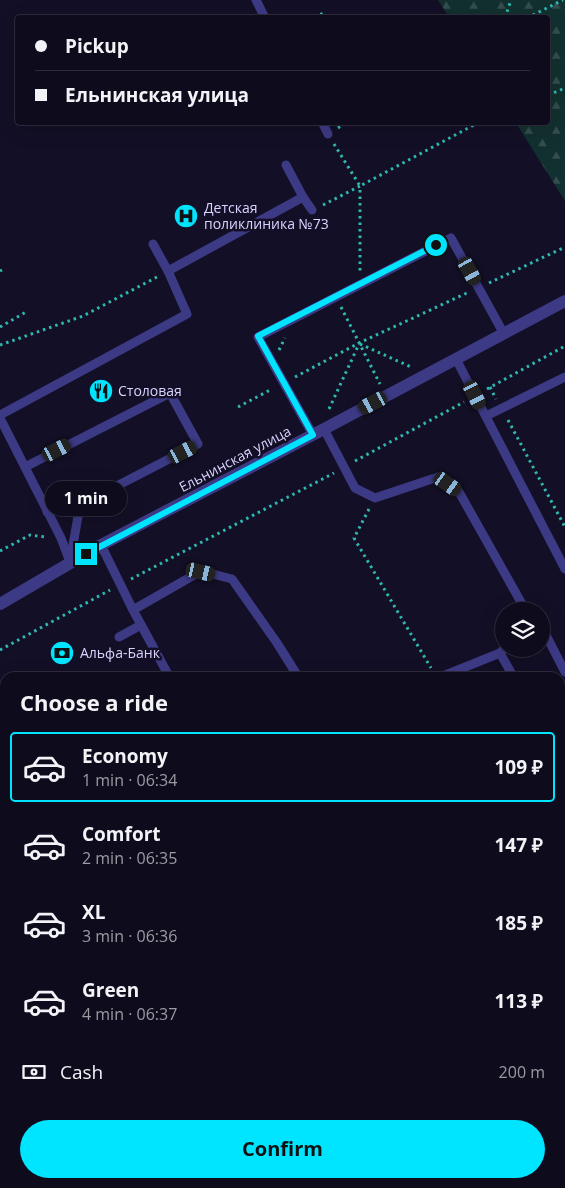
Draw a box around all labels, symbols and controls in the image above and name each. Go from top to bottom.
text: Pickup [65,33,129,59]
text: Ельнинская улица [65,82,249,108]
place label: Детская поликлиника №73 [204,198,329,233]
hospital icon: Детская поликлиника №73 [173,203,199,229]
route start [425,234,447,256]
car [456,254,483,288]
restaurant icon: Столовая [88,378,114,404]
car [461,378,488,412]
place label: Столовая [118,381,182,400]
car [356,389,389,417]
street label: Ельнинская улица [175,421,294,496]
car [40,437,73,463]
car [166,439,199,465]
car [431,469,464,499]
callout: 1 min [45,482,127,516]
text: 1 min [64,487,108,509]
route end [75,543,97,565]
car [184,561,217,583]
map controls [495,602,550,657]
button: layers [495,602,550,657]
bank icon: Альфа-Банк [49,640,75,666]
place label: Альфа-Банк [80,643,161,662]
text: Choose a ride [20,687,168,717]
text: Economy [82,743,168,769]
icon: car [22,745,67,790]
text: 109 ₽ [494,754,543,780]
text: 1 min · 06:34 [82,769,177,791]
text: Comfort [82,821,161,847]
icon: car [22,823,67,868]
text: 147 ₽ [494,832,543,858]
text: 2 min · 06:35 [82,847,177,869]
text: XL [82,899,105,925]
icon: car [22,901,67,946]
text: 185 ₽ [494,910,543,936]
text: 3 min · 06:36 [82,925,177,947]
text: Green [82,977,139,1003]
icon: car [22,979,67,1024]
text: 113 ₽ [494,988,543,1014]
text: 4 min · 06:37 [82,1003,177,1025]
icon: cash [20,1058,48,1086]
text: Cash [60,1059,103,1085]
text: 200 m [499,1061,545,1083]
button: Confirm [20,1120,545,1178]

